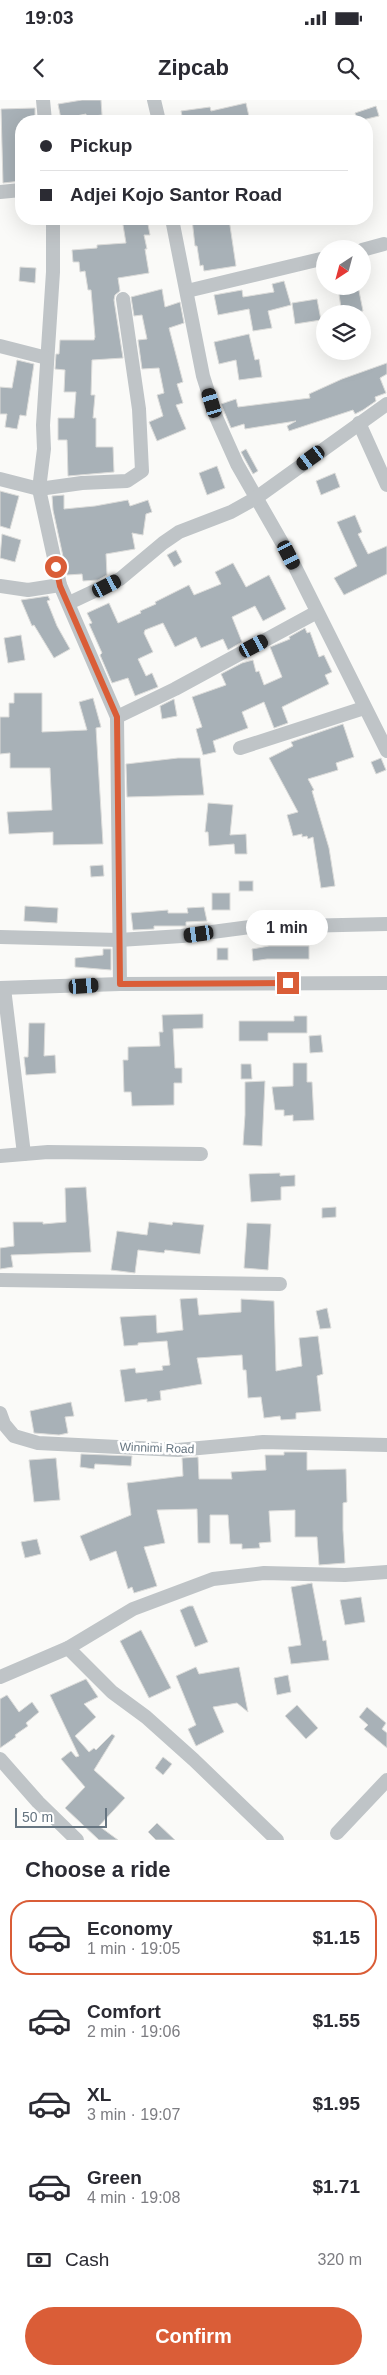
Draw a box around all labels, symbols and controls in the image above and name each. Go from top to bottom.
text: 19:03 [25,7,74,28]
icon: back [25,54,53,82]
icon: search [334,54,362,82]
text: Zipcab [158,55,229,80]
text: Pickup [70,135,132,156]
text: Adjei Kojo Santor Road [70,184,282,205]
north arrow [316,240,371,295]
map controls [316,240,371,360]
button: layers [316,305,371,360]
car [200,386,223,420]
car [294,443,327,473]
car [275,538,302,572]
route start [45,556,67,578]
car [90,573,123,599]
car [237,632,270,660]
callout: 1 min [247,910,329,946]
text: 1 min [266,919,308,936]
car [183,924,214,944]
route end [277,972,299,994]
car [68,977,99,995]
street label: Winnimi Road [119,1440,195,1456]
scale bar [15,1805,108,1828]
text: 50 m [22,1809,53,1825]
text: Choose a ride [25,1857,170,1882]
icon: car [27,1915,72,1960]
text: Economy [87,1918,173,1939]
text: $1.15 [312,1927,360,1948]
text: 1 min · 19:05 [87,1940,180,1957]
icon: car [27,1998,72,2043]
text: Comfort [87,2001,161,2022]
text: $1.55 [312,2010,360,2031]
text: 2 min · 19:06 [87,2023,180,2040]
icon: car [27,2081,72,2126]
text: XL [87,2084,111,2105]
text: $1.95 [312,2093,360,2114]
text: 3 min · 19:07 [87,2106,180,2123]
icon: car [27,2164,72,2209]
text: Green [87,2167,142,2188]
text: $1.71 [312,2176,360,2197]
text: 4 min · 19:08 [87,2189,180,2206]
icon: cash [25,2246,53,2274]
text: Cash [65,2249,109,2270]
text: 320 m [318,2251,362,2268]
button: Confirm [25,2307,362,2365]

